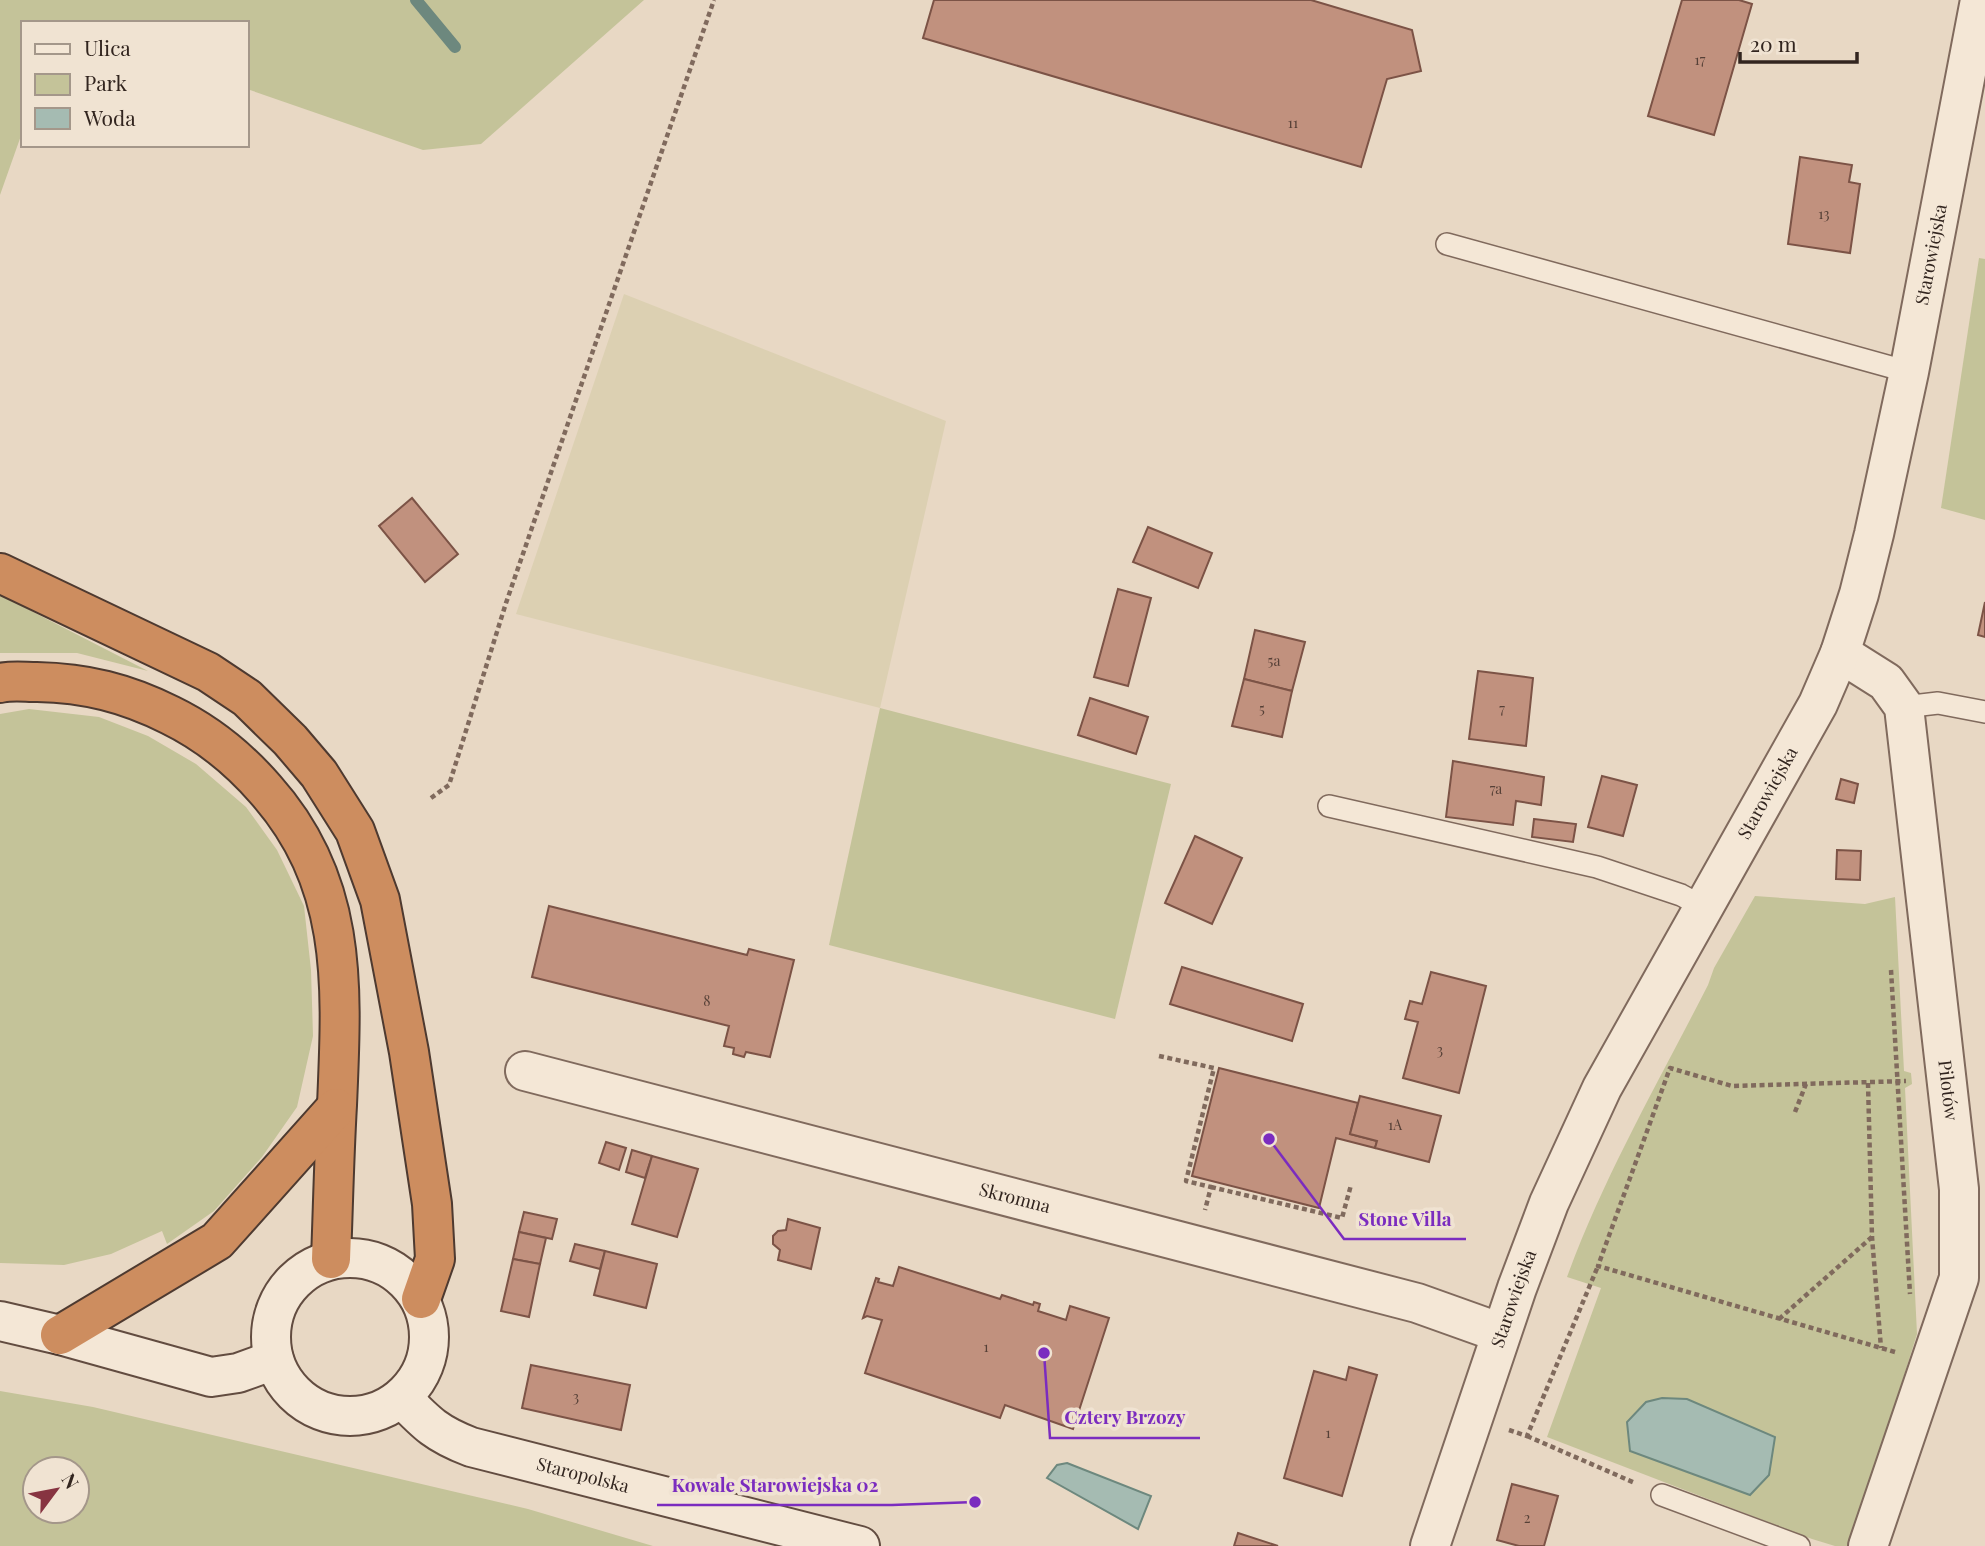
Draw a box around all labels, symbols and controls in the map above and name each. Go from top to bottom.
legend [21,21,248,147]
scale bar [1740,21,1857,65]
text: 20 m [1750,29,1797,57]
text: Ulica [84,33,131,61]
house number: 17 [1695,50,1706,69]
text: Park [84,68,128,96]
text: Woda [83,103,136,131]
house number: 11 [1288,113,1298,132]
street label: Starowiejska [1909,202,1952,307]
house number: 13 [1818,204,1830,223]
house number: 5a [1268,651,1280,670]
house number: 5 [1259,699,1265,718]
house number: 7 [1499,699,1505,718]
street label: Starowiejska [1731,742,1803,843]
house number: 7a [1490,779,1502,798]
house number: 8 [703,991,711,1010]
house number: 3 [1437,1040,1443,1059]
street label: Pilotów [1933,1059,1964,1122]
house number: 1A [1388,1115,1402,1134]
street label: Skromna [977,1177,1053,1218]
callout: Stone Villa [1344,1199,1466,1239]
text: Stone Villa [1358,1205,1452,1231]
street label: Starowiejska [1485,1246,1541,1351]
house number: 1 [983,1337,989,1356]
house number: 3 [573,1387,579,1406]
callout: Cztery Brzozy [1050,1398,1200,1438]
text: Cztery Brzozy [1064,1403,1186,1429]
house number: 1 [1325,1423,1331,1442]
street label: Staropolska [534,1451,632,1498]
north arrow [21,1455,91,1525]
callout: Kowale Starowiejska 02 [657,1465,892,1505]
text: N [57,1468,86,1493]
text: Kowale Starowiejska 02 [671,1471,879,1497]
house number: 2 [1524,1508,1531,1527]

